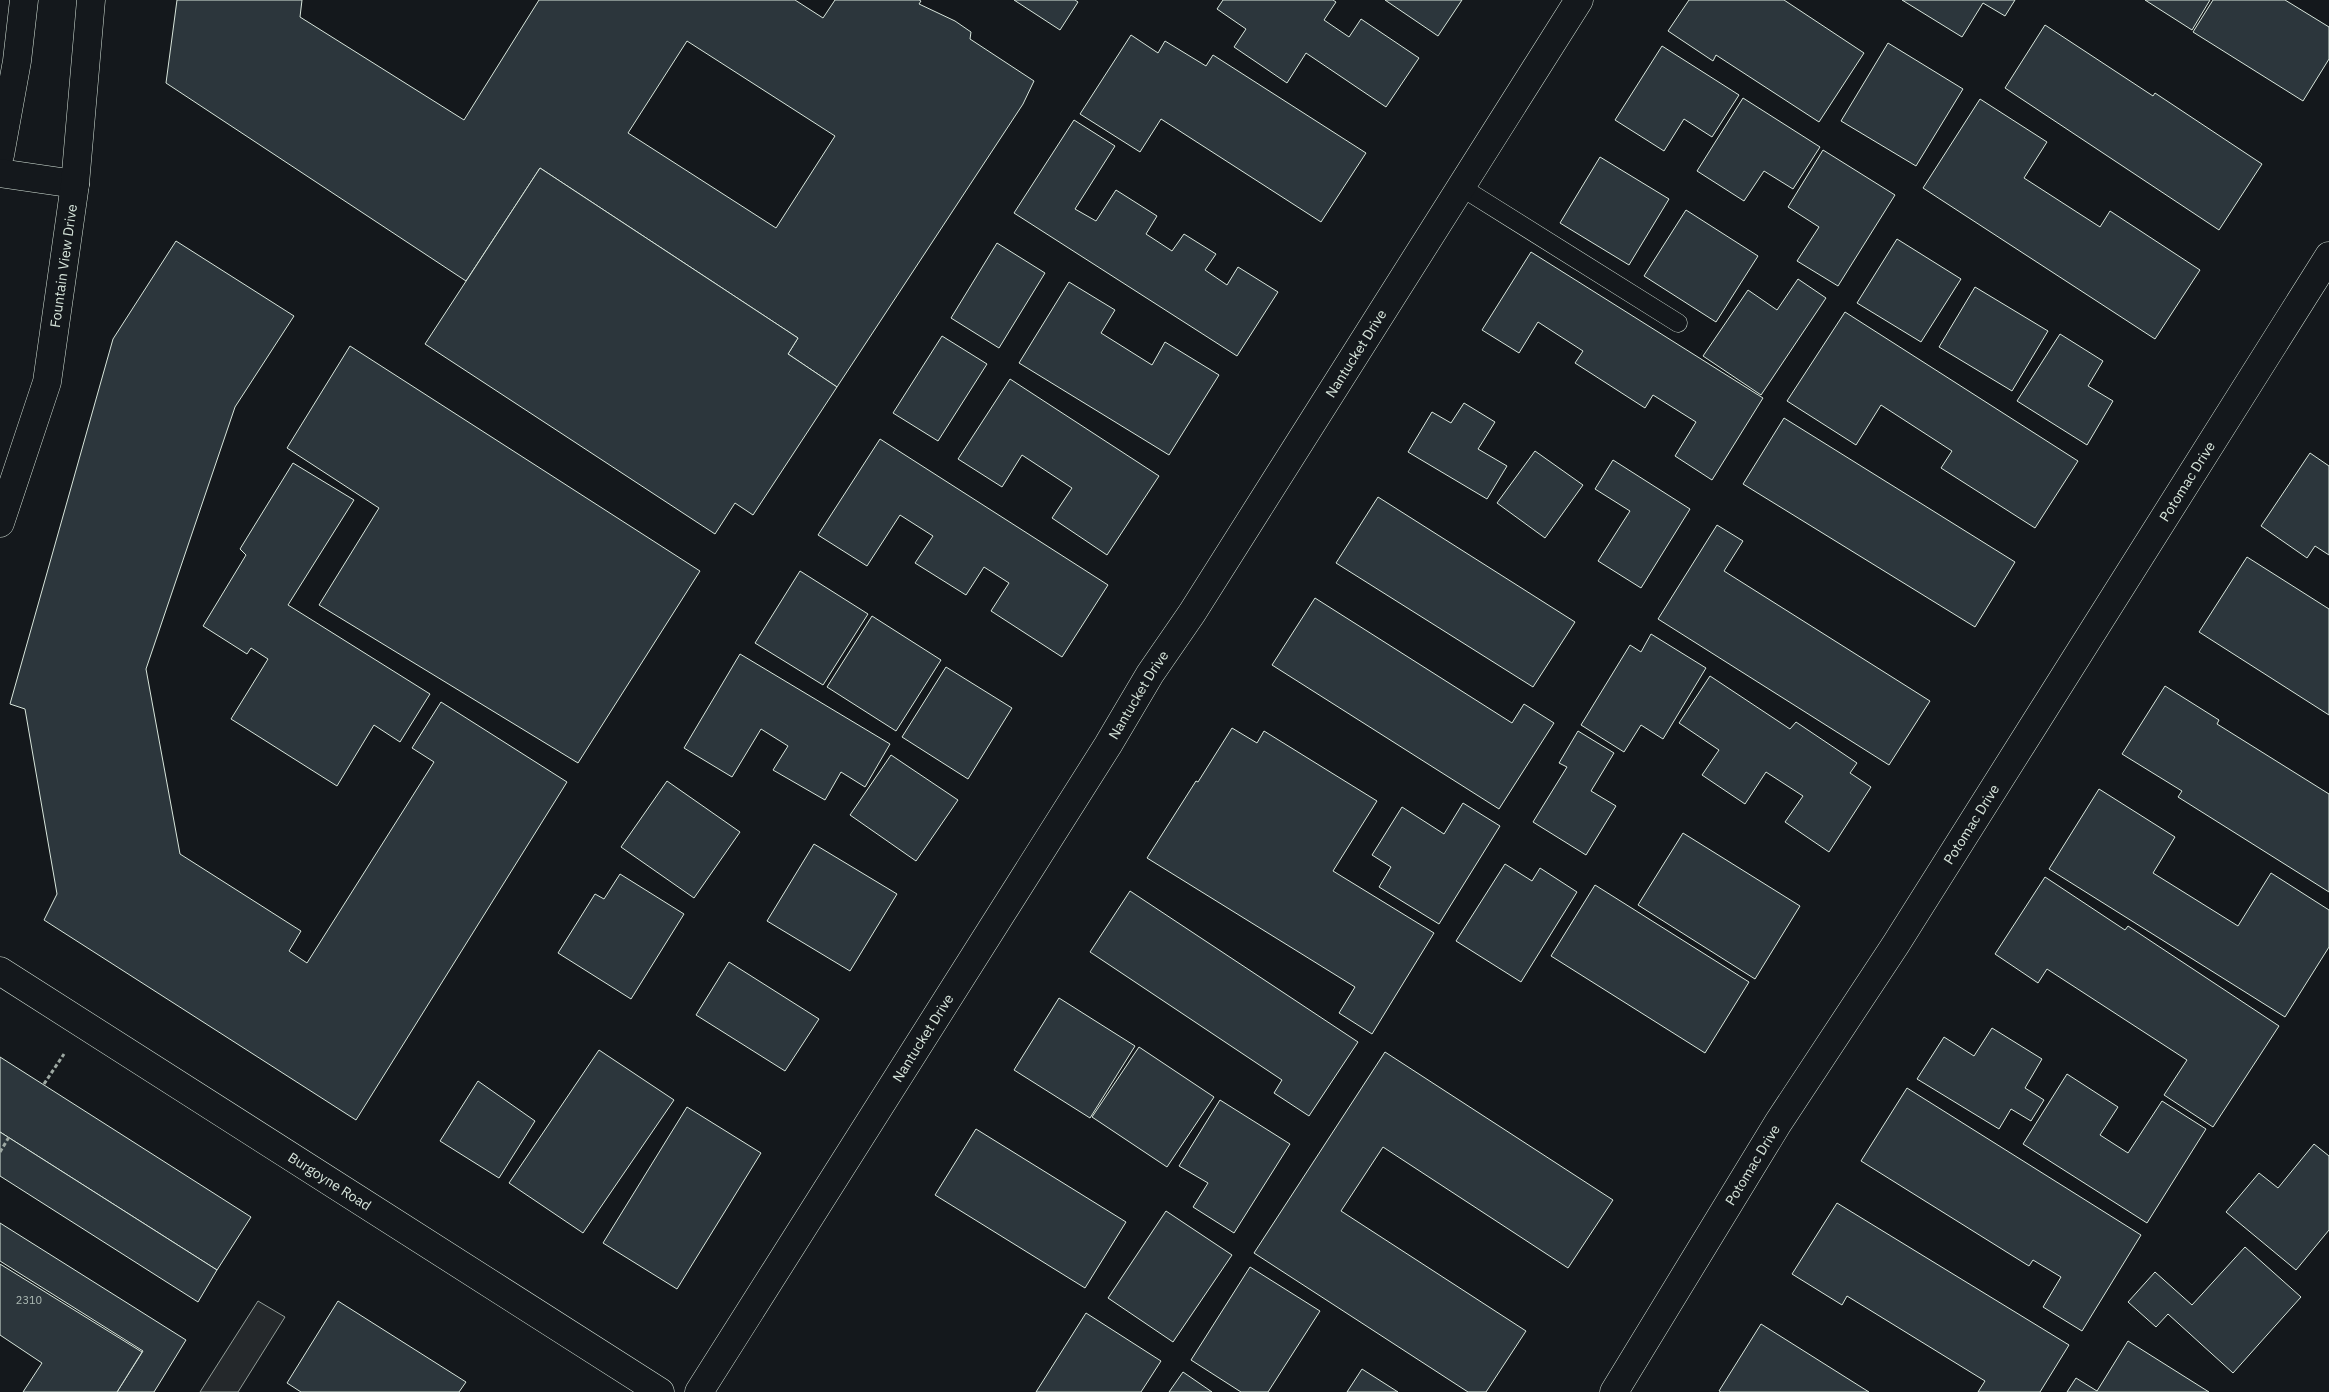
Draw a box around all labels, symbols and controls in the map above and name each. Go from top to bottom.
street label: Fountain View Drive [46,202,81,329]
street label: Nantucket Drive [1321,306,1391,401]
street label: Potomac Drive [2155,438,2219,525]
street label: Nantucket Drive [1104,647,1173,743]
street label: Potomac Drive [1939,780,2004,868]
street label: Nantucket Drive [888,990,958,1085]
street label: Potomac Drive [1721,1121,1784,1209]
street label: Burgoyne Road [285,1148,375,1214]
house number: 2310 [16,1293,42,1307]

